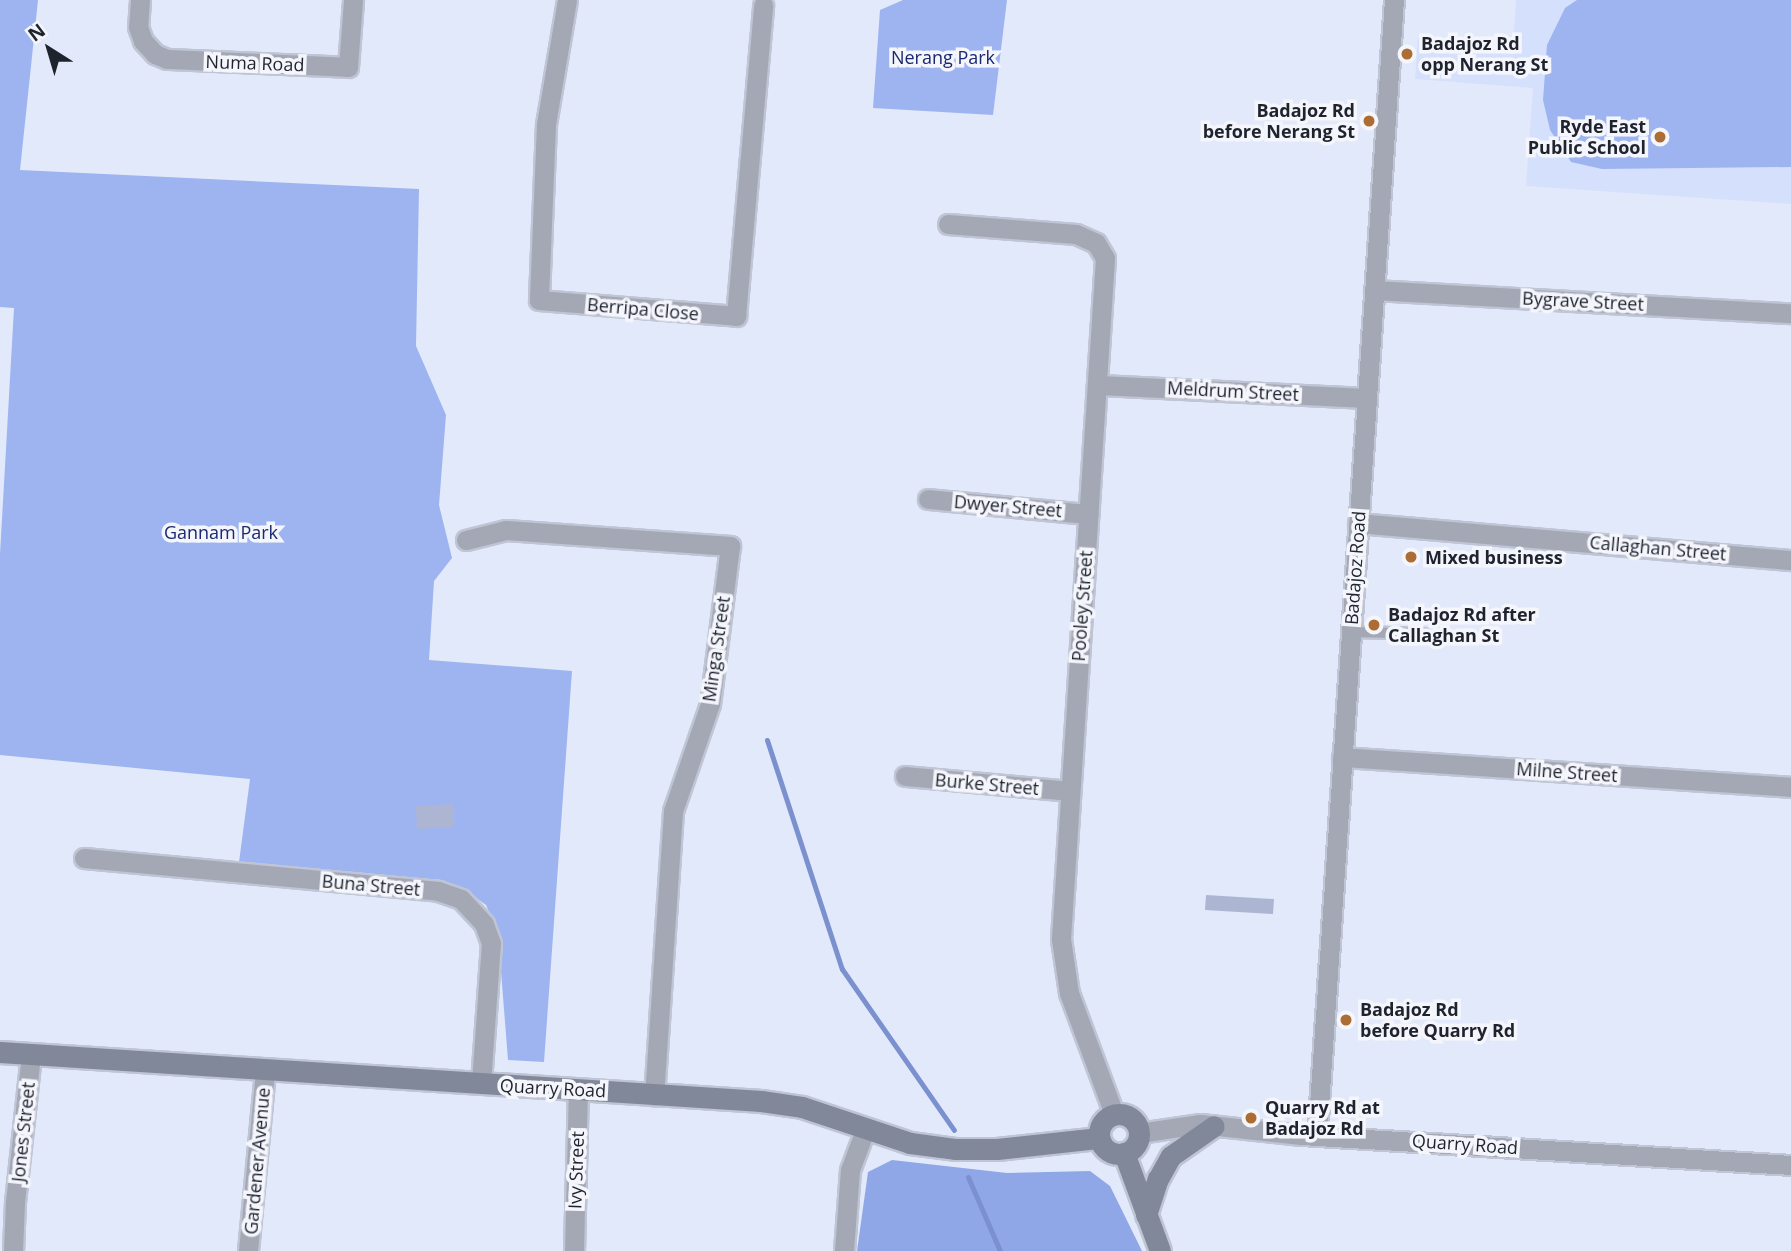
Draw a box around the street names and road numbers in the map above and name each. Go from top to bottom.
street label: Numa Road [205,50,305,76]
street label: Bygrave Street [1522,287,1644,315]
street label: Berripa Close [586,293,700,325]
street label: Meldrum Street [1167,377,1299,405]
street label: Dwyer Street [953,491,1063,521]
street label: Badajoz Road [1340,510,1370,626]
street label: Callaghan Street [1589,531,1727,565]
street label: Pooley Street [1067,550,1097,662]
street label: Minga Street [698,595,734,703]
street label: Milne Street [1516,758,1618,786]
street label: Burke Street [934,769,1040,799]
street label: Buna Street [321,870,421,900]
street label: Quarry Road [499,1074,607,1102]
street label: Jones Street [7,1081,39,1183]
street label: Gardener Avenue [240,1087,274,1235]
street label: Quarry Road [1411,1130,1519,1158]
street label: Ivy Street [564,1131,588,1209]

